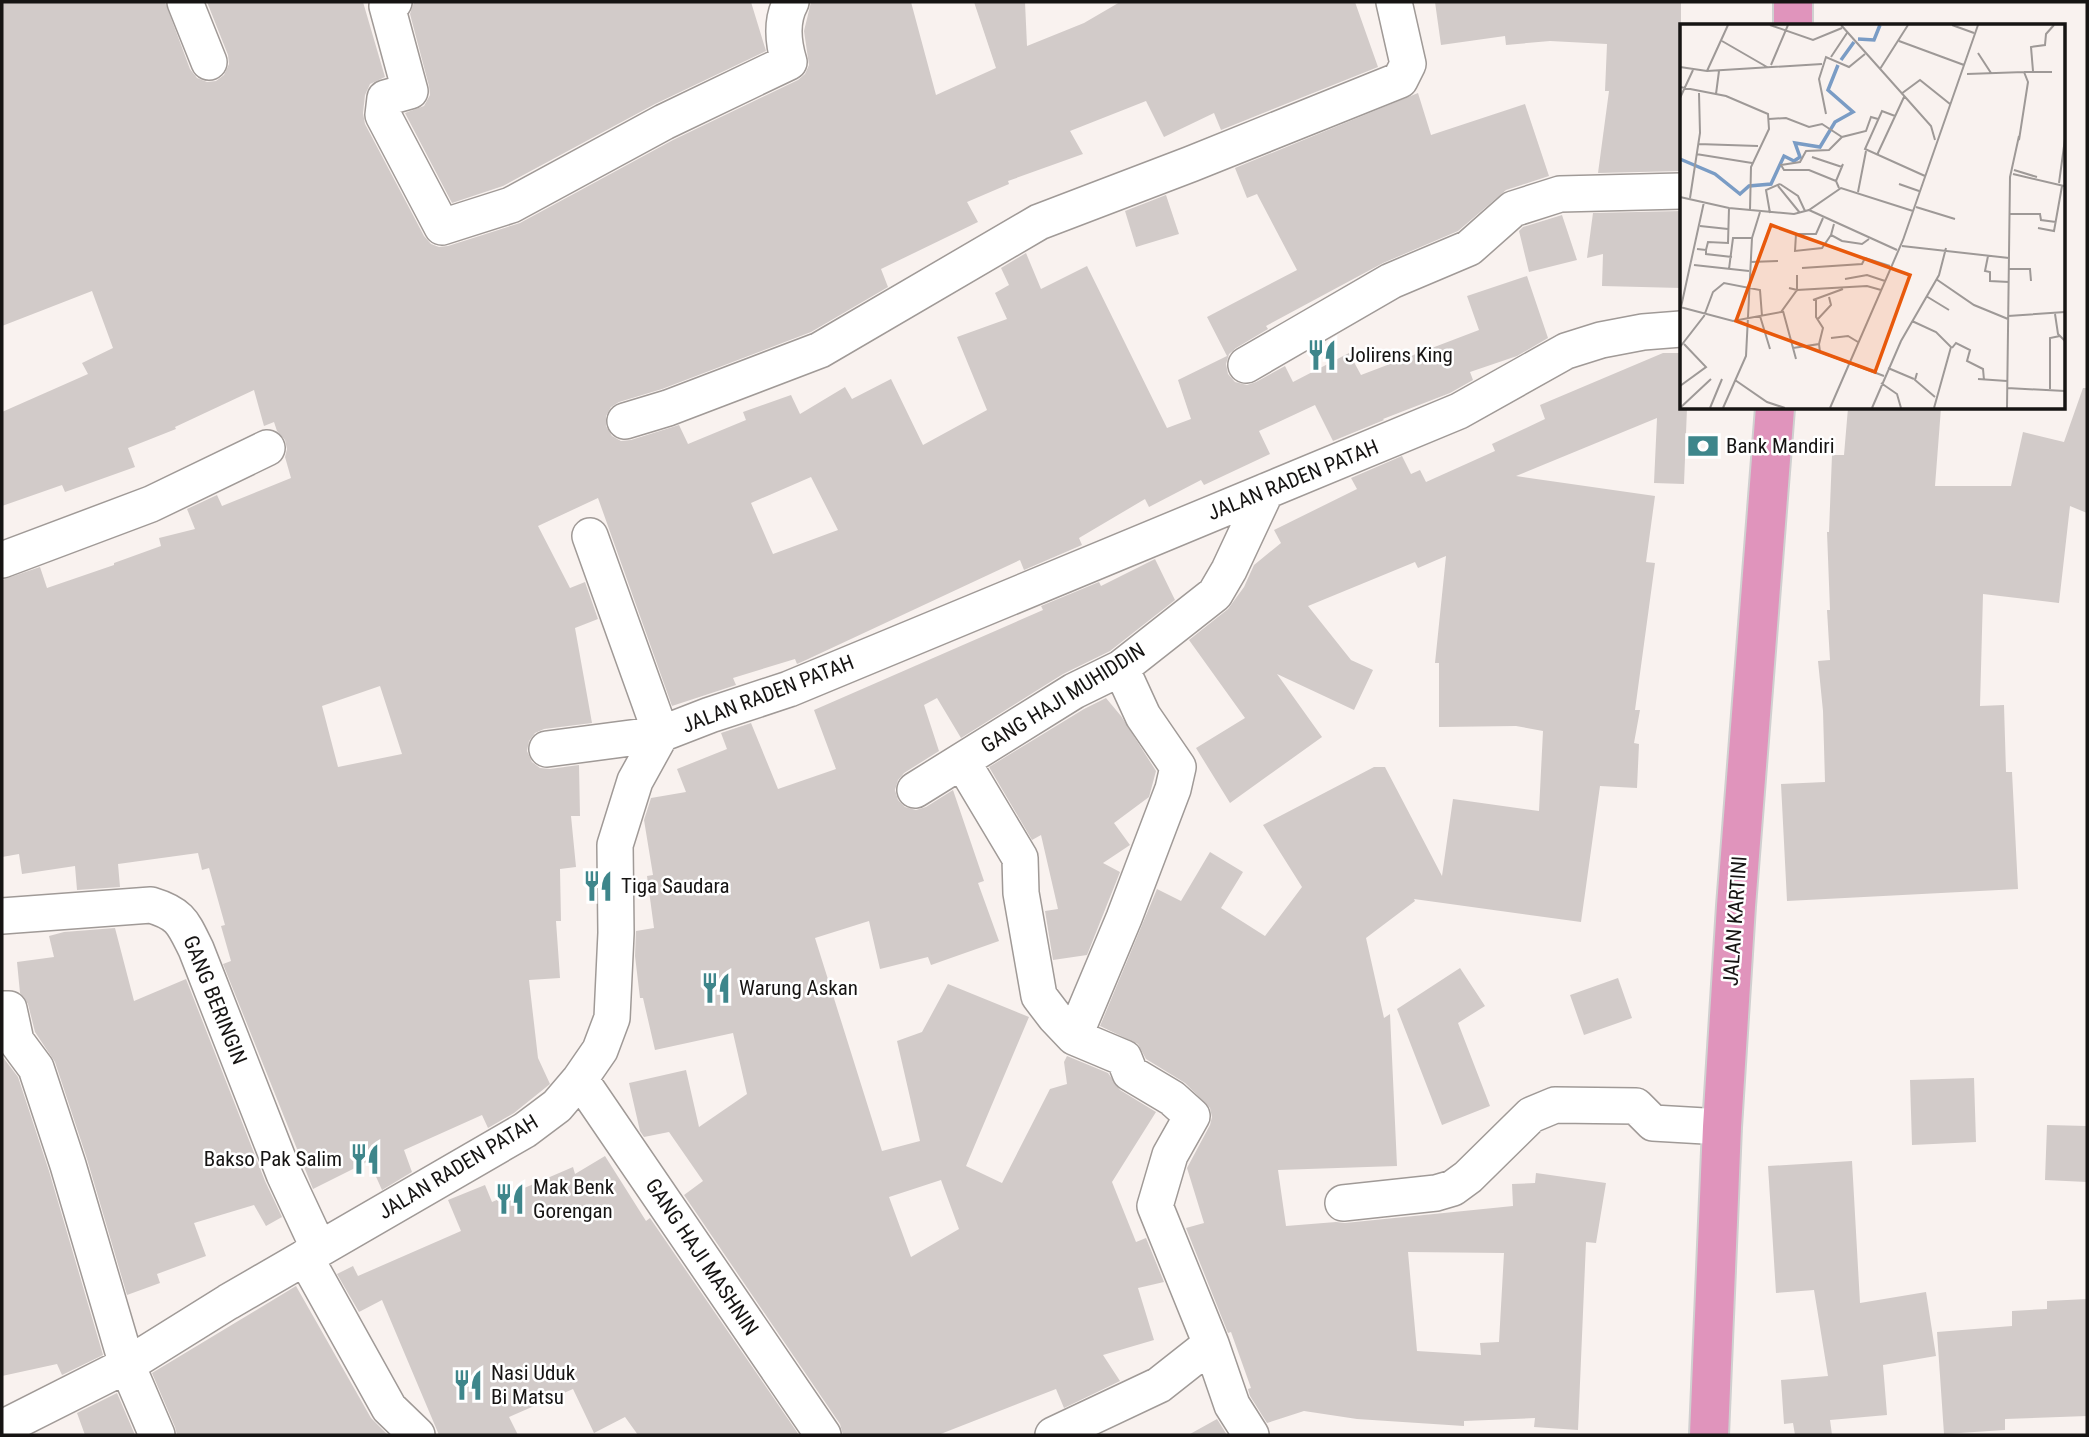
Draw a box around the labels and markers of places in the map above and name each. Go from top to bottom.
restaurant icon: Jolirens King [1305,338,1339,372]
place label: Jolirens King [1345,343,1453,367]
bank icon: Bank Mandiri [1686,429,1720,463]
place label: Bank Mandiri [1726,434,1835,458]
restaurant icon: Tiga Saudara [581,869,615,903]
place label: Tiga Saudara [621,874,730,898]
restaurant icon: Warung Askan [699,971,733,1005]
place label: Warung Askan [739,976,858,1000]
restaurant icon: Bakso Pak Salim [348,1142,382,1176]
place label: Bakso Pak Salim [204,1147,342,1171]
place label: Mak Benk Gorengan [533,1175,615,1223]
restaurant icon: Mak Benk Gorengan [493,1182,527,1216]
place label: Nasi Uduk Bi Matsu [491,1361,576,1409]
restaurant icon: Nasi Uduk Bi Matsu [451,1368,485,1402]

